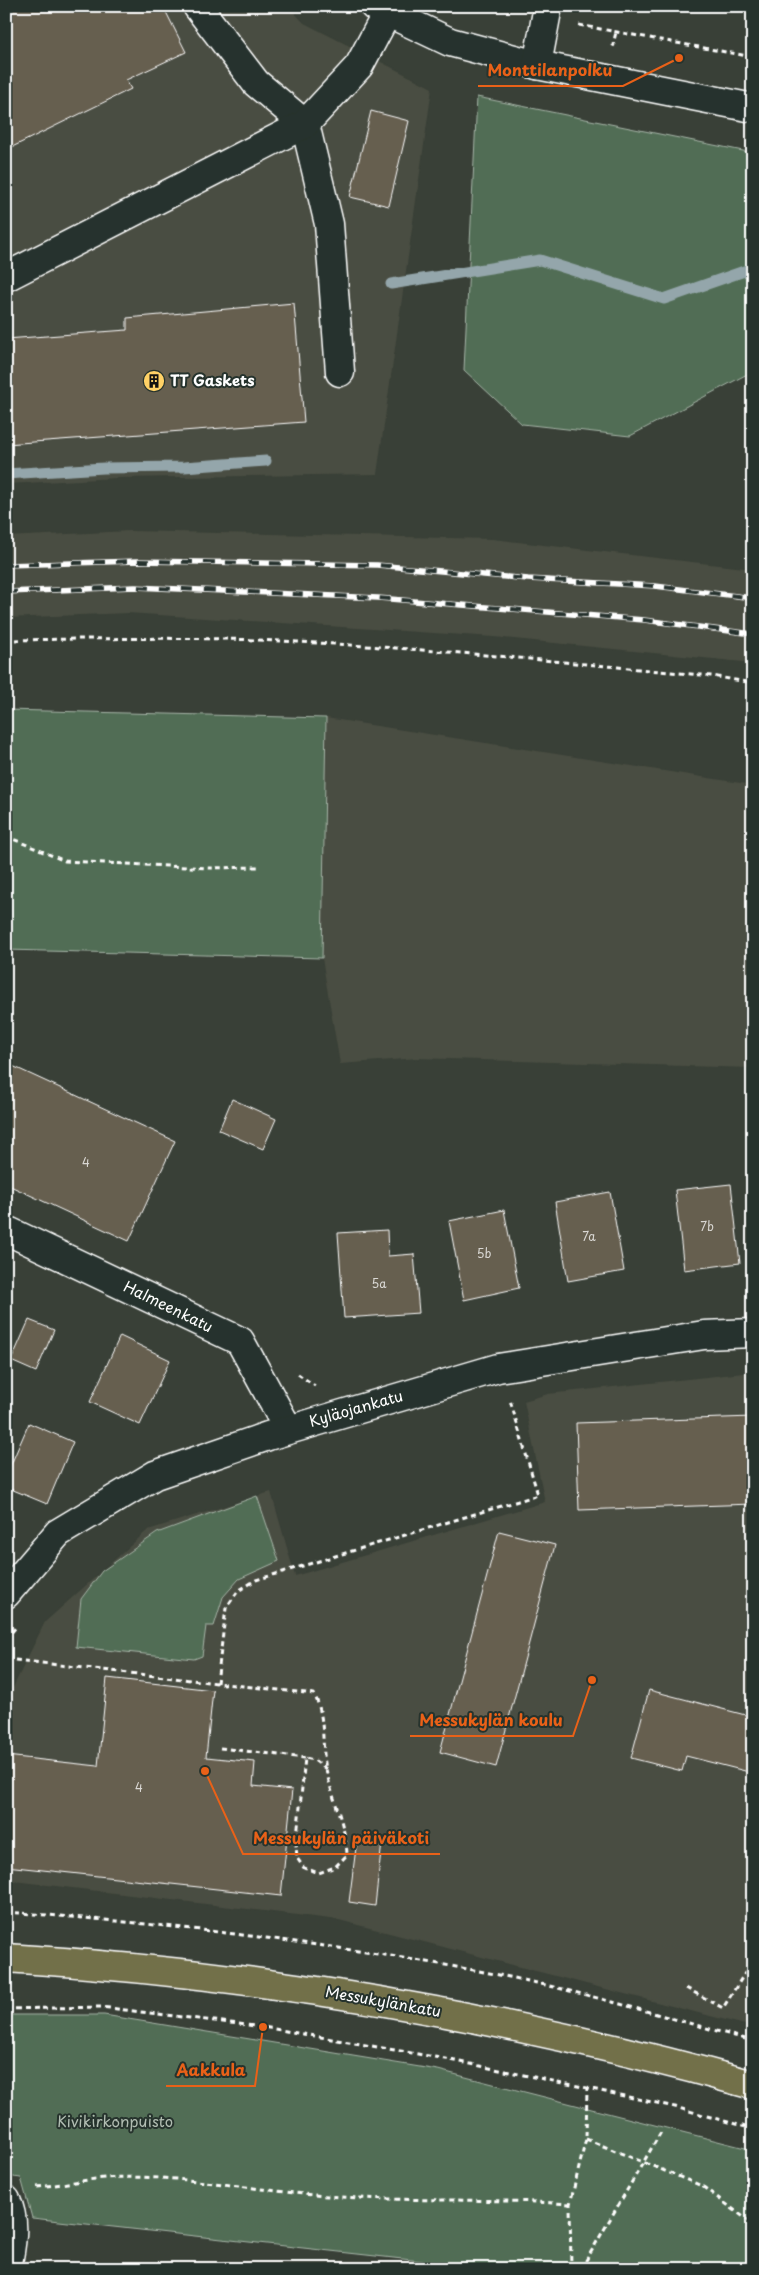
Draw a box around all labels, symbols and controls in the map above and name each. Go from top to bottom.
callout: Monttilanpolku [478,55,623,86]
text: Monttilanpolku [488,57,612,81]
place label: TT Gaskets [170,368,255,391]
building icon: TT Gaskets [142,369,166,393]
house number: 4 [82,1153,90,1171]
house number: 7b [700,1217,714,1235]
house number: 7a [582,1227,596,1245]
house number: 5b [477,1244,491,1262]
street label: Halmeenkatu [120,1274,217,1337]
house number: 5a [371,1274,387,1292]
street label: Kyläojankatu [306,1383,405,1432]
callout: Messukylän koulu [410,1705,573,1736]
text: Messukylän koulu [419,1707,563,1731]
house number: 4 [135,1778,143,1796]
callout: Messukylän päiväkoti [243,1823,440,1854]
text: Messukylän päiväkoti [253,1825,429,1849]
street label: Messukylänkatu [324,1979,443,2022]
callout: Aakkula [166,2055,255,2086]
text: Aakkula [176,2057,246,2081]
park label: Kivikirkonpuisto [57,2109,173,2132]

